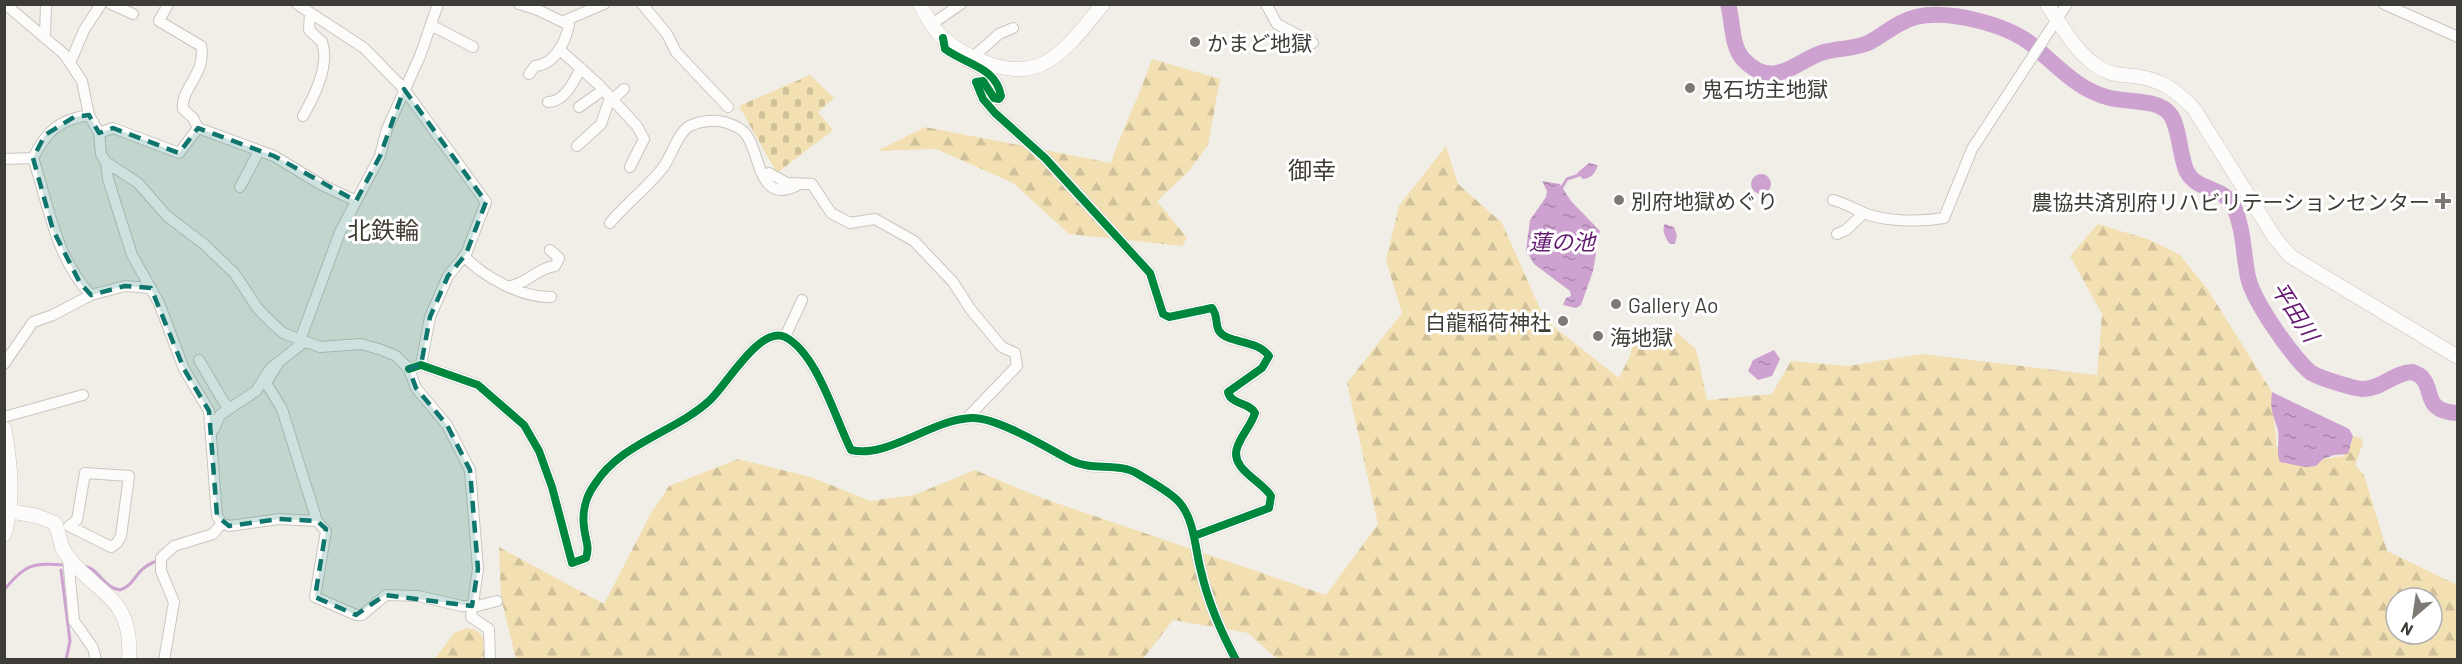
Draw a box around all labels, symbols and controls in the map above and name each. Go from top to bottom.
place label: かまど地獄 [1207,30,1312,55]
marker: かまど地獄 [1188,35,1202,49]
place label: 鬼石坊主地獄 [1702,76,1828,101]
marker: 鬼石坊主地獄 [1683,81,1697,95]
district label: 御幸 [1288,155,1336,184]
place label: 別府地獄めぐり [1631,188,1778,213]
place label: 農協共済別府リハビリテーションセンター [2031,189,2430,214]
marker: 農協共済別府リハビリテーションセンター [2434,192,2452,210]
marker: 別府地獄めぐり [1612,193,1626,207]
district label: 北鉄輪 [347,215,419,244]
water label: 蓮の池 [1529,228,1597,254]
water label: 平田川 [2267,276,2326,347]
place label: Gallery Ao [1628,292,1718,317]
marker: Gallery Ao [1609,297,1623,311]
place label: 白龍稲荷神社 [1425,309,1551,334]
marker: 白龍稲荷神社 [1556,314,1570,328]
place label: 海地獄 [1610,324,1673,349]
marker: 海地獄 [1591,329,1605,343]
north arrow [2384,586,2444,646]
text: N [2397,619,2416,640]

